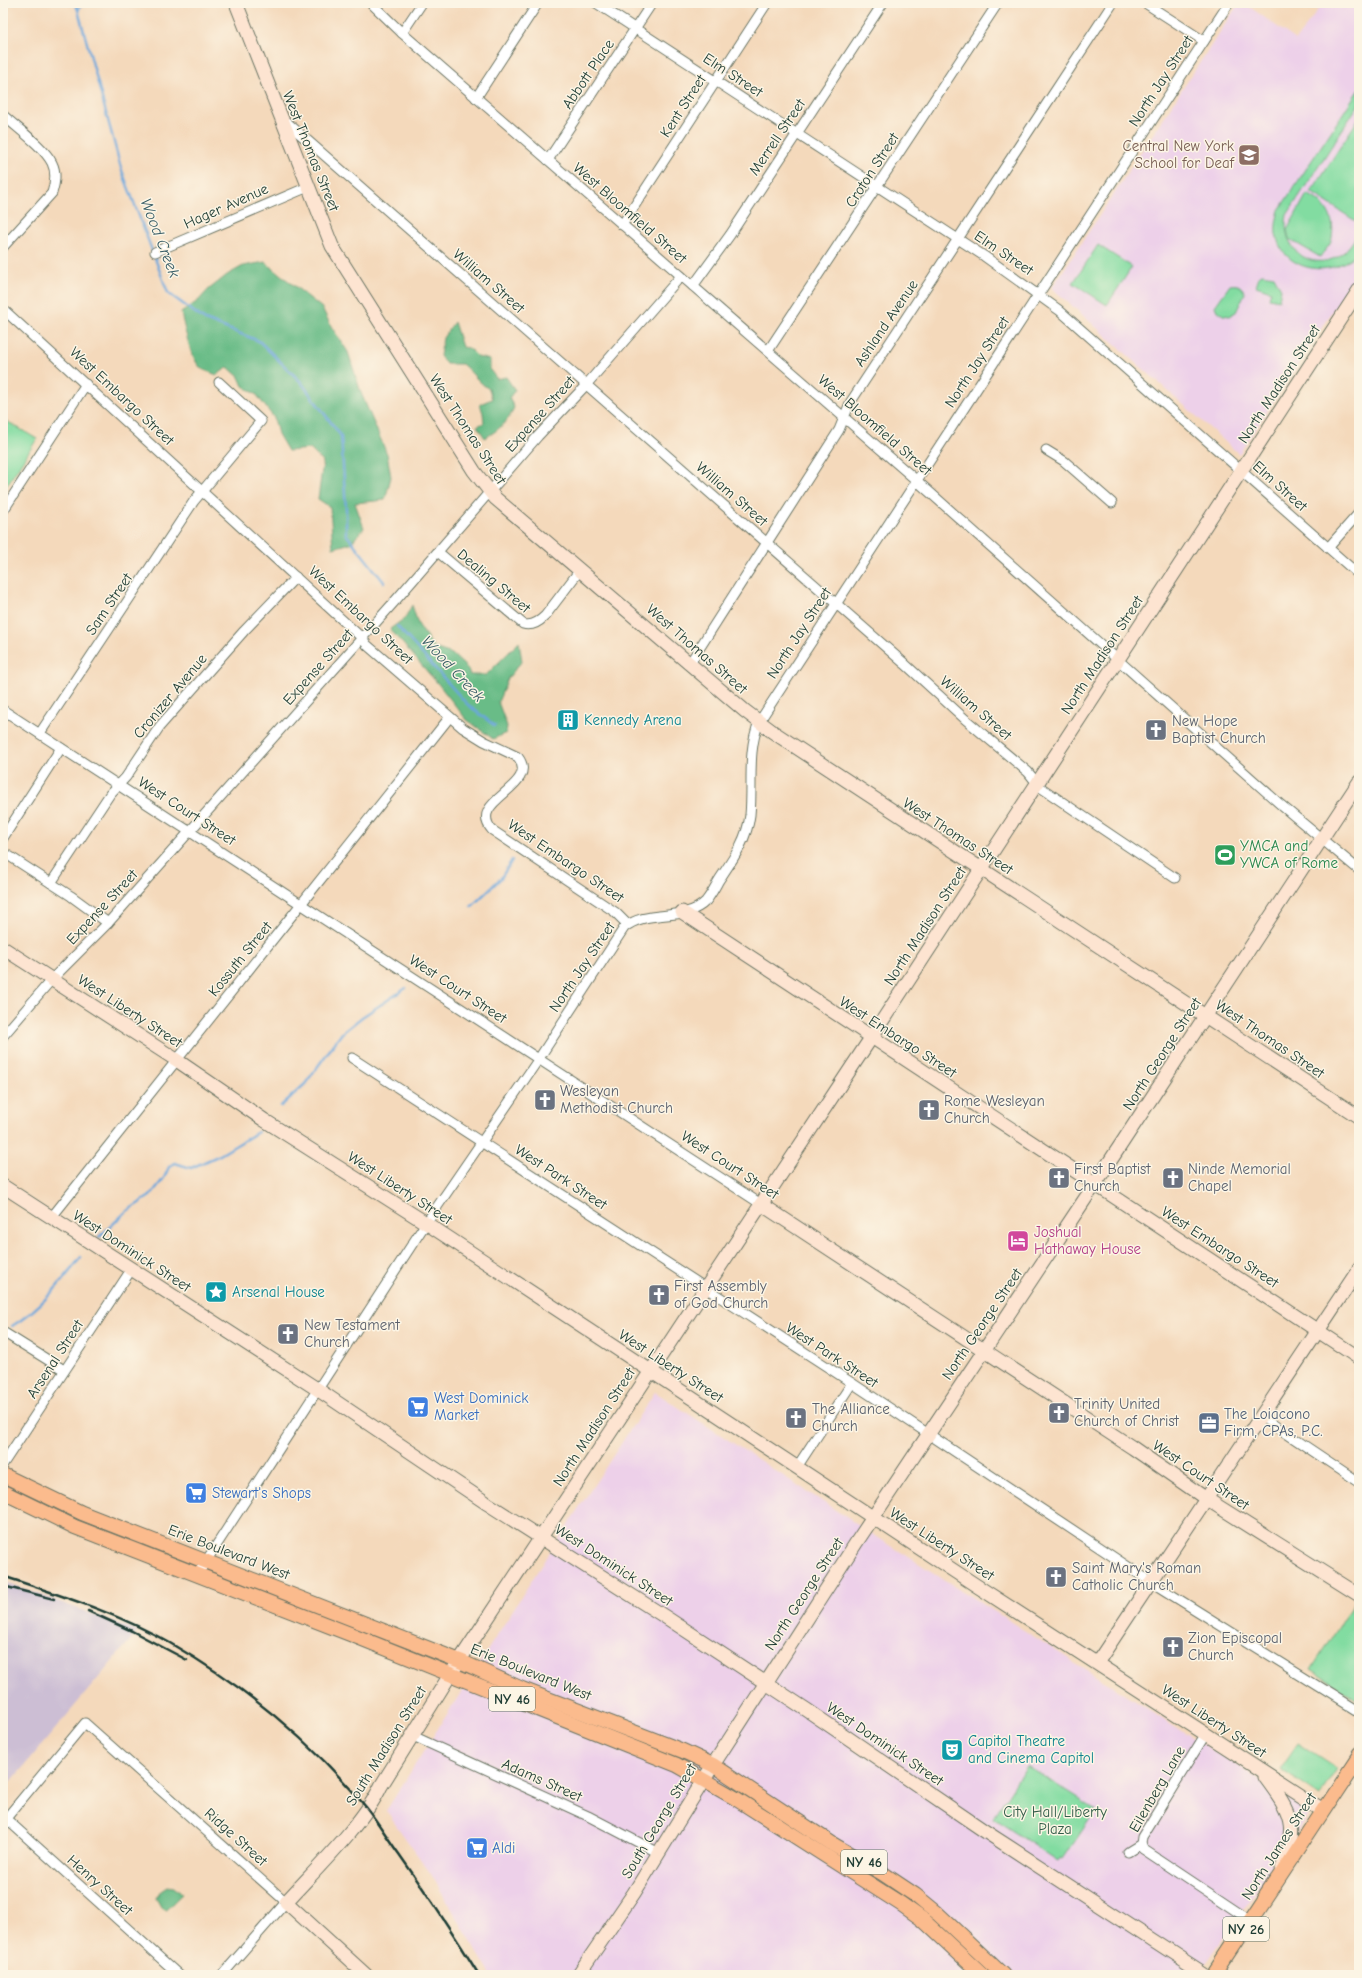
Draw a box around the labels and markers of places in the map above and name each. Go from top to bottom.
place label: Central New York School for Deaf [1122,137,1235,172]
school or university icon: Central New York School for Deaf [1236,142,1262,168]
building icon: Kennedy Arena [555,707,581,733]
place label: Kennedy Arena [584,711,682,729]
place label: New Hope Baptist Church [1172,712,1266,747]
church icon: New Hope Baptist Church [1143,717,1169,743]
place label: YMCA and YWCA of Rome [1240,837,1338,872]
sports icon: YMCA and YWCA of Rome [1212,842,1238,868]
place label: Wesleyan Methodist Church [560,1082,673,1117]
church icon: Wesleyan Methodist Church [532,1087,558,1113]
place label: Rome Wesleyan Church [944,1092,1045,1127]
church icon: Rome Wesleyan Church [916,1097,942,1123]
place label: First Baptist Church [1074,1160,1151,1195]
place label: Ninde Memorial Chapel [1188,1160,1291,1195]
church icon: First Baptist Church [1046,1165,1072,1191]
church icon: Ninde Memorial Chapel [1160,1165,1186,1191]
place label: Joshual Hathaway House [1034,1223,1141,1258]
hotel icon: Joshual Hathaway House [1005,1228,1031,1254]
place label: First Assembly of God Church [674,1277,768,1312]
place icon: Arsenal House [203,1279,229,1305]
church icon: First Assembly of God Church [646,1282,672,1308]
place label: Arsenal House [232,1283,325,1301]
place label: New Testament Church [304,1316,401,1351]
church icon: New Testament Church [275,1321,301,1347]
place label: West Dominick Market [434,1389,529,1424]
supermarket icon: West Dominick Market [405,1394,431,1420]
place label: Trinity United Church of Christ [1074,1395,1180,1430]
place label: The Alliance Church [812,1400,890,1435]
church icon: Trinity United Church of Christ [1046,1400,1072,1426]
church icon: The Alliance Church [783,1405,809,1431]
place label: The Loiacono Firm, CPAs, P.C. [1224,1405,1323,1440]
office icon: The Loiacono Firm, CPAs, P.C. [1196,1410,1222,1436]
supermarket icon: Stewart's Shops [183,1480,209,1506]
place label: Stewart's Shops [212,1484,311,1502]
place label: Saint Mary's Roman Catholic Church [1072,1559,1201,1594]
church icon: Saint Mary's Roman Catholic Church [1043,1564,1069,1590]
place label: Zion Episcopal Church [1188,1629,1282,1664]
church icon: Zion Episcopal Church [1160,1634,1186,1660]
place label: Capitol Theatre and Cinema Capitol [968,1732,1094,1767]
theatre icon: Capitol Theatre and Cinema Capitol [939,1737,965,1763]
supermarket icon: Aldi [464,1835,490,1861]
place label: Aldi [492,1839,515,1857]

